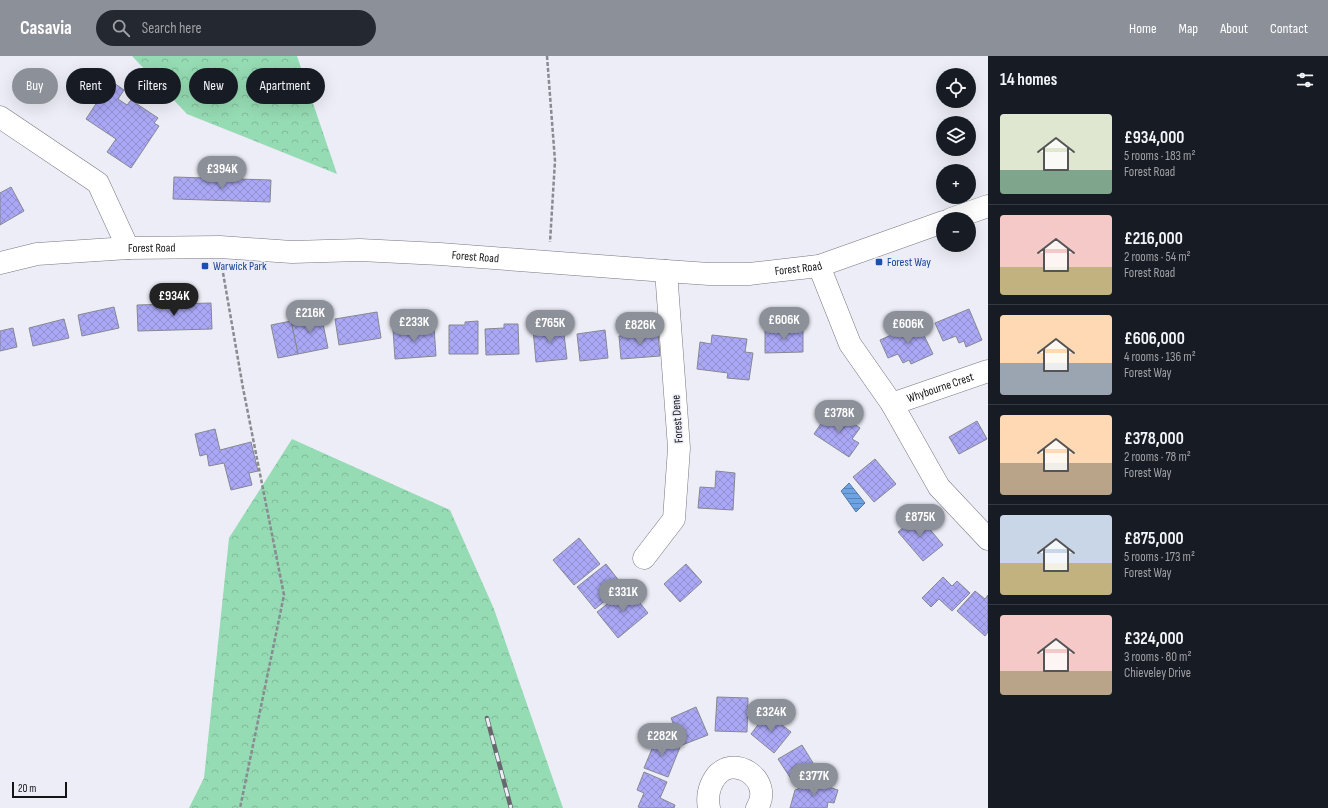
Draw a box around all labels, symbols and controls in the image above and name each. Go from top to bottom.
search box [96,10,376,46]
text: Casavia [20,17,72,40]
icon: search [110,17,132,39]
text: Search here [142,19,202,38]
text: Home [1129,20,1157,37]
text: Map [1179,20,1198,37]
text: About [1220,20,1248,37]
text: Contact [1270,20,1308,37]
chip: Buy [12,68,58,104]
chip: Rent [66,68,116,104]
chip: Filters [124,68,181,104]
chip: New [189,68,238,104]
chip: Apartment [246,68,325,104]
map controls [936,68,976,252]
button: locate [936,68,976,108]
icon: filters [1294,69,1316,91]
text: 14 homes [1000,70,1057,90]
button: layers [936,116,976,156]
text: £934,000 [1124,128,1184,148]
icon: home [1032,130,1080,178]
text: 5 rooms · 183 m² [1124,148,1195,164]
pin: £394K [194,156,250,190]
text: £394K [206,161,238,177]
button: + [936,164,976,204]
text: Forest Road [1124,164,1175,180]
button: − [936,212,976,252]
text: £216,000 [1124,229,1183,249]
icon: home [1032,231,1080,279]
street label: Forest Road [128,240,176,256]
street label: Forest Road [451,248,499,266]
text: 2 rooms · 54 m² [1124,249,1191,265]
place label: Forest Way [887,255,931,270]
marker: Forest Way [874,257,884,267]
street label: Forest Road [774,258,824,279]
place label: Warwick Park [213,259,267,274]
marker: Warwick Park [200,261,210,271]
text: Forest Road [1124,265,1175,281]
pin: £934K [146,283,202,317]
text: £934K [158,288,190,304]
pin: £216K [282,300,338,334]
text: £216K [295,305,325,321]
pin: £606K [756,307,812,341]
pin: £233K [386,309,442,343]
pin: £765K [522,310,578,344]
pin: £606K [880,311,936,345]
pin: £826K [612,312,668,346]
text: £606K [768,312,800,328]
text: £233K [399,314,429,330]
text: £765K [535,315,565,331]
text: £606K [892,316,924,332]
text: £826K [624,317,656,333]
text: £606,000 [1124,329,1185,349]
icon: home [1032,331,1080,379]
text: 4 rooms · 136 m² [1124,349,1196,365]
text: Forest Way [1124,365,1172,381]
street label: Whybourne Crest [905,369,976,406]
street label: Forest Dene [668,394,687,443]
pin: £378K [811,400,867,434]
text: £378K [824,405,854,421]
text: £378,000 [1124,429,1184,449]
icon: home [1032,431,1080,479]
text: 2 rooms · 78 m² [1124,449,1191,465]
text: Forest Way [1124,465,1172,481]
pin: £875K [892,504,948,538]
text: £875K [905,509,935,525]
text: £875,000 [1124,529,1184,549]
icon: home [1032,531,1080,579]
text: 5 rooms · 173 m² [1124,549,1195,565]
text: Forest Way [1124,565,1172,581]
pin: £331K [595,579,651,613]
text: £331K [608,584,638,600]
text: £324,000 [1124,629,1184,649]
icon: home [1032,631,1080,679]
text: 3 rooms · 80 m² [1124,649,1192,665]
text: Chieveley Drive [1124,665,1191,681]
pin: £324K [743,699,799,733]
text: £324K [756,704,786,720]
pin: £282K [634,723,690,757]
text: £282K [647,728,677,744]
pin: £377K [786,763,842,797]
text: £377K [799,768,829,784]
scale bar [12,780,67,799]
text: 20 m [18,782,36,795]

